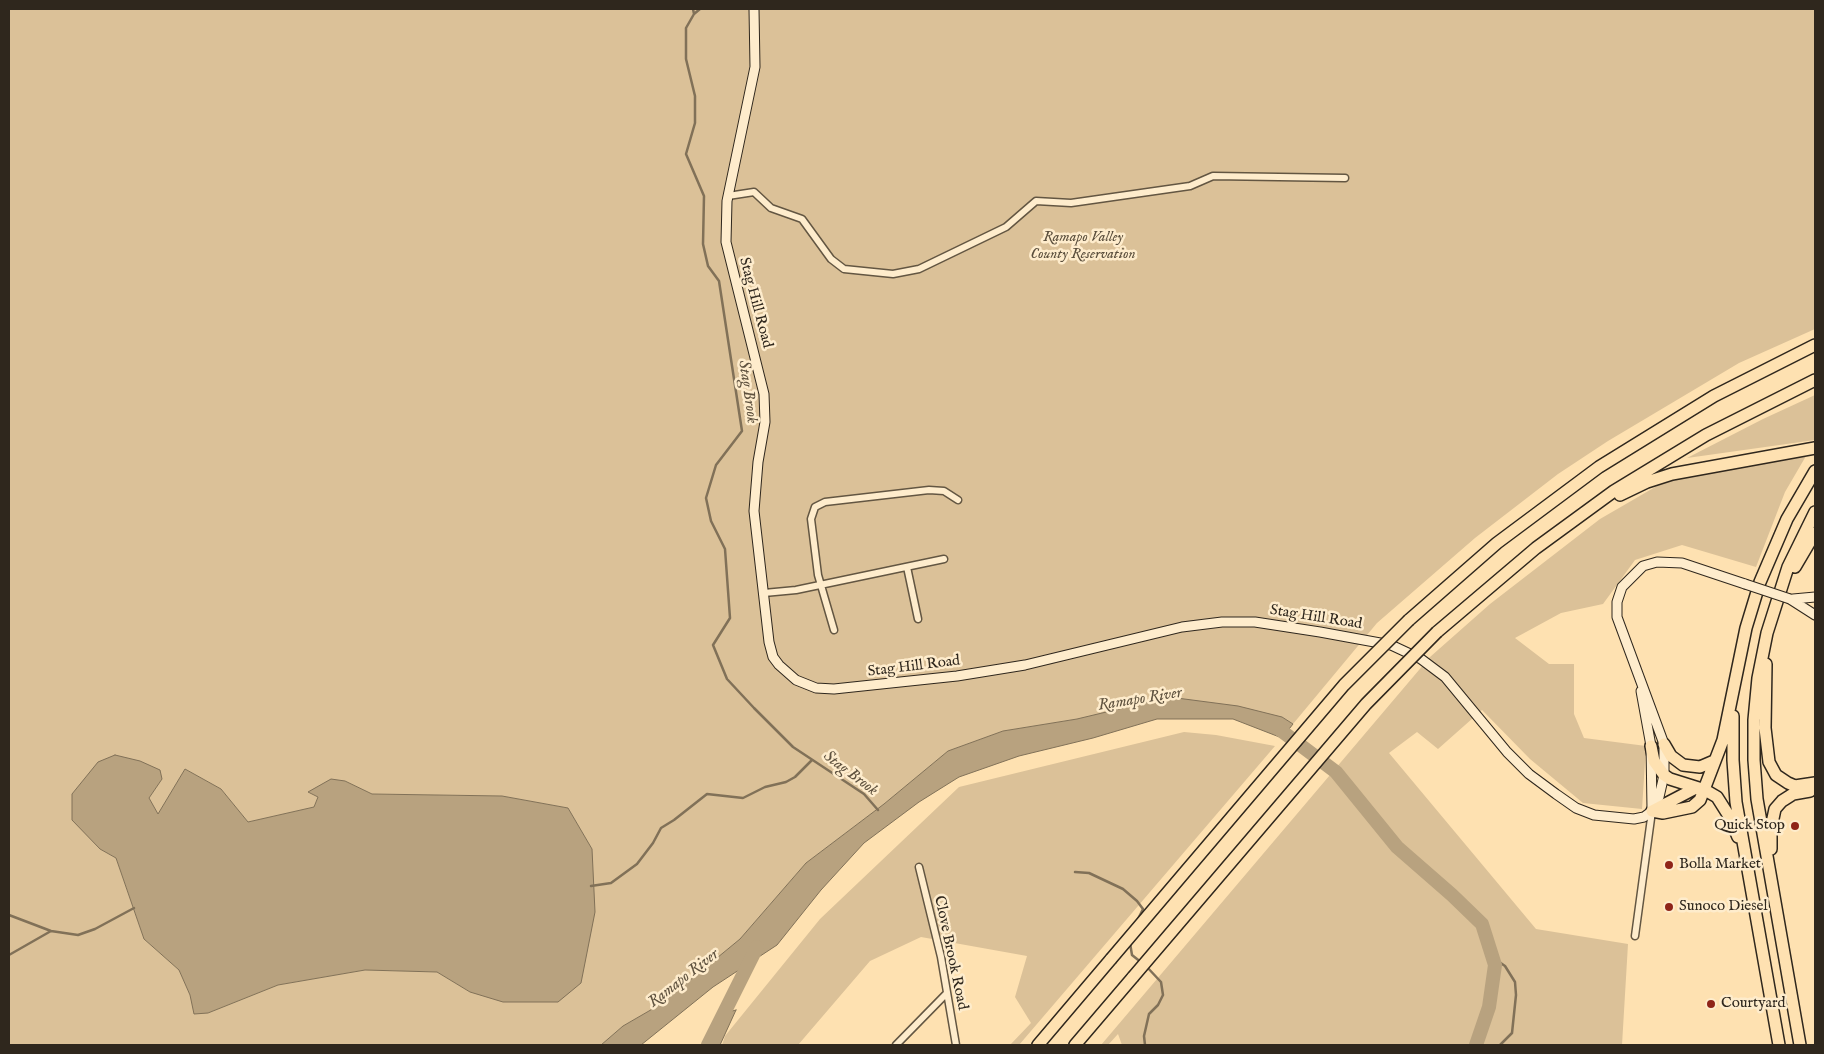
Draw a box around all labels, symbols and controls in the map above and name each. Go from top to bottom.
park label: Ramapo Valley County Reservation [1030,229,1136,264]
street label: Stag Hill Road [734,256,776,350]
water label: Stag Brook [733,359,761,425]
street label: Stag Hill Road [1269,602,1363,634]
street label: Stag Hill Road [867,652,961,682]
water label: Ramapo River [1097,684,1183,716]
water label: Stag Brook [819,747,881,801]
place label: Quick Stop [1714,817,1785,835]
marker: Quick Stop [1789,820,1801,832]
place label: Bolla Market [1679,856,1761,874]
marker: Bolla Market [1663,859,1675,871]
street label: Clove Brook Road [929,894,971,1012]
place label: Sunoco Diesel [1679,898,1767,916]
marker: Sunoco Diesel [1663,901,1675,913]
water label: Ramapo River [645,945,723,1013]
place label: Courtyard [1721,995,1785,1013]
marker: Courtyard [1705,998,1717,1010]

